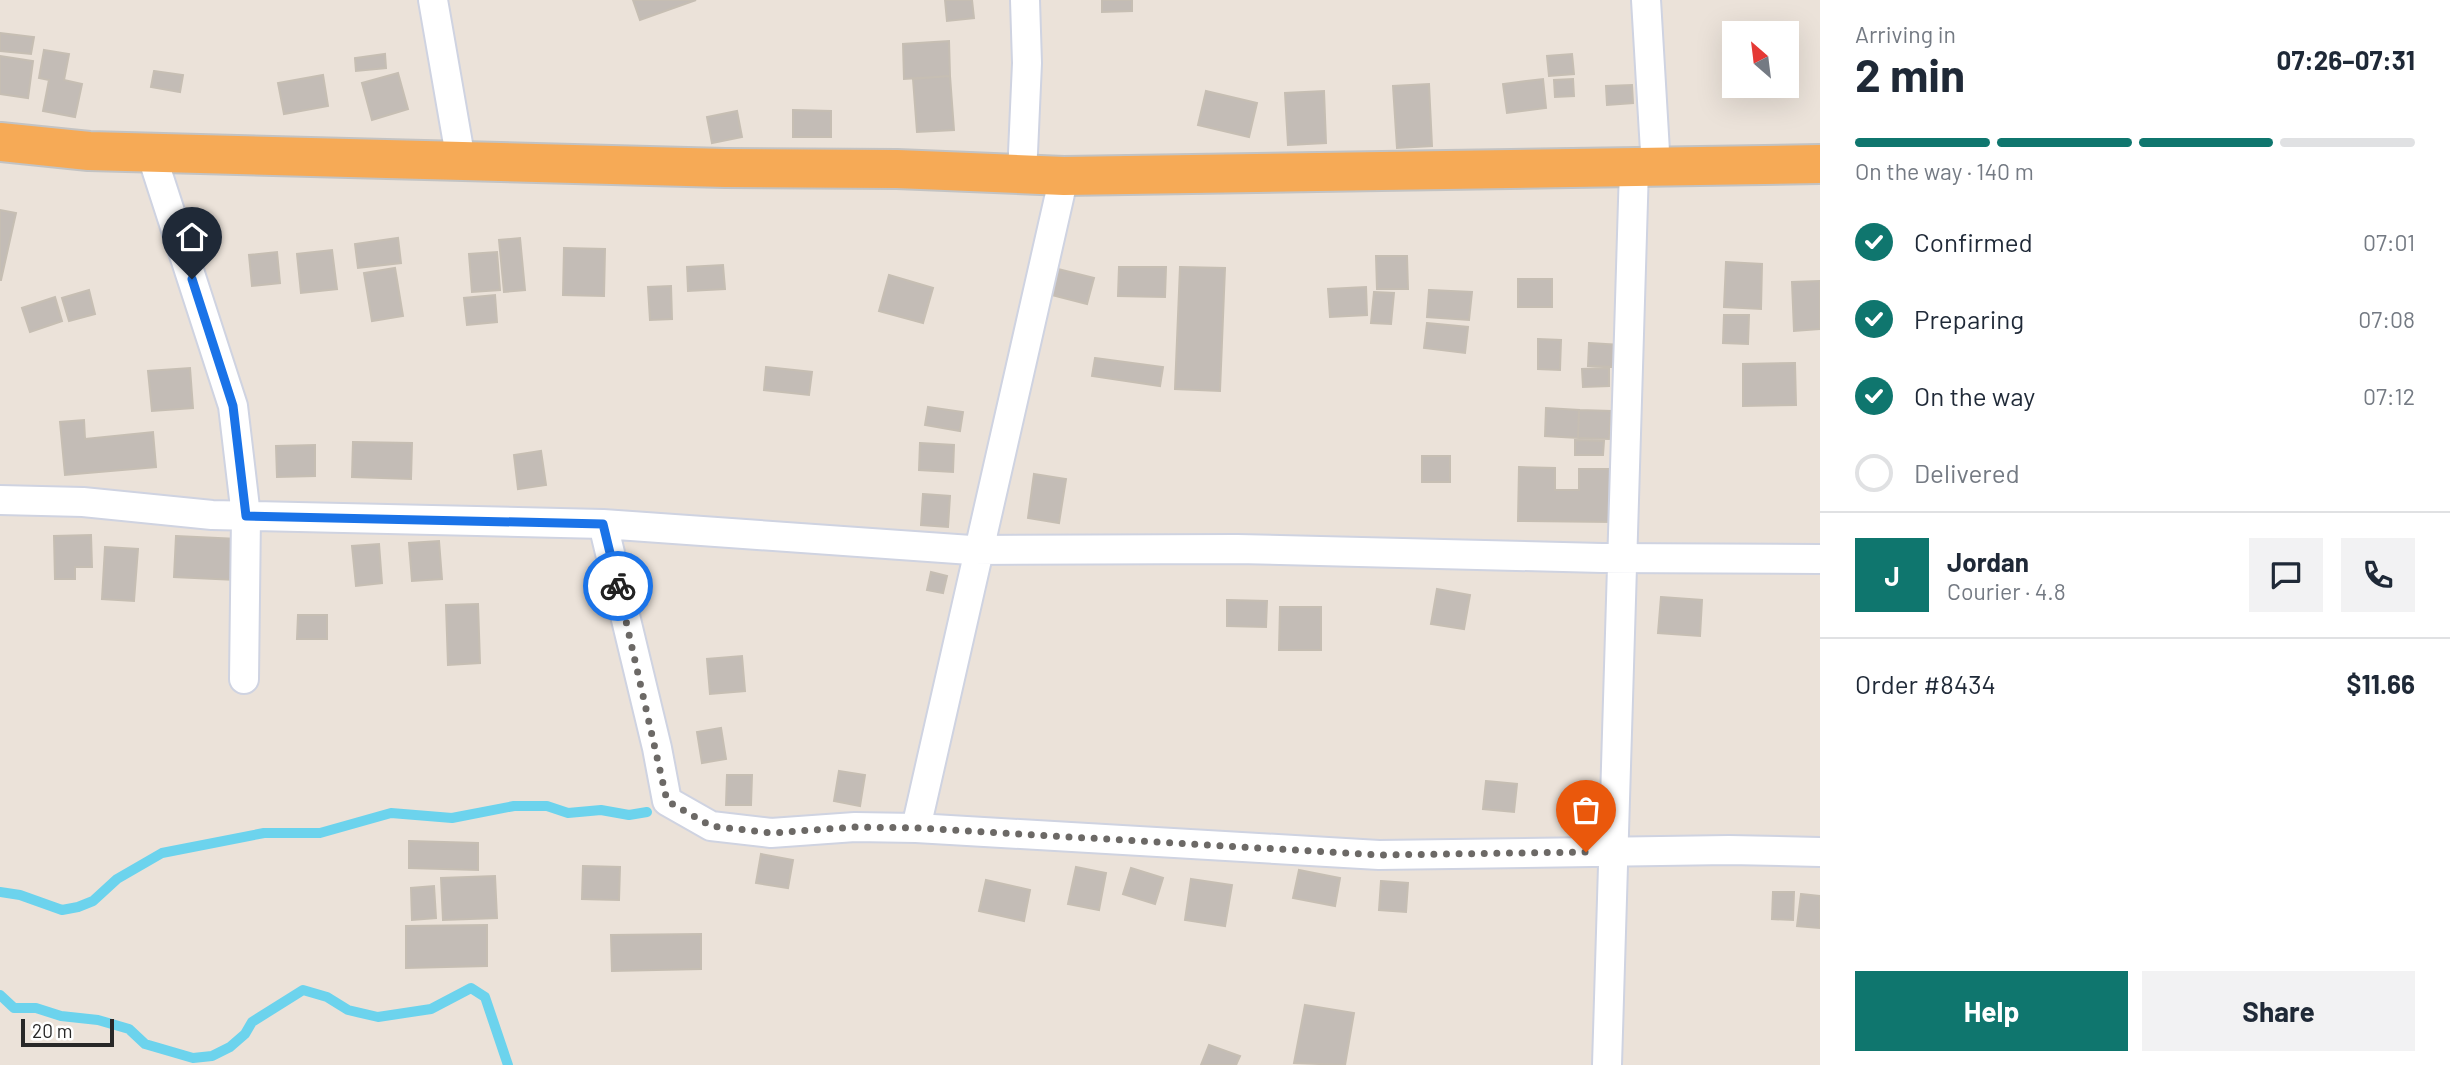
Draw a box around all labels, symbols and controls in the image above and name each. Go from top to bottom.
text: Arriving in [1855,20,1956,48]
north arrow [1722,21,1799,98]
map controls [1722,21,1799,98]
text: 07:26–07:31 [2277,44,2415,75]
text: 2 min [1855,46,1965,101]
text: On the way · 140 m [1855,157,2034,185]
pin [162,207,222,279]
icon: home [173,218,211,256]
icon: check [1855,223,1893,261]
text: Confirmed [1914,226,2033,257]
text: 07:01 [2363,228,2415,256]
icon: check [1855,300,1893,338]
text: Preparing [1914,303,2024,334]
text: 07:08 [2358,305,2415,333]
icon: check [1855,377,1893,415]
text: On the way [1914,380,2035,411]
text: 07:12 [2363,382,2415,410]
text: Delivered [1914,457,2020,488]
button: chat [2249,538,2323,612]
button: phone [2341,538,2415,612]
text: Jordan [1947,546,2029,577]
courier [583,551,653,621]
text: J [1884,560,1900,591]
icon: bike [599,567,637,605]
text: Courier · 4.8 [1947,577,2066,605]
text: Order #8434 [1855,668,1996,699]
text: $11.66 [2347,668,2415,699]
pin [1556,780,1616,852]
icon: bag [1567,791,1605,829]
button: Help [1855,971,2128,1051]
button: Share [2142,971,2415,1051]
scale bar [21,1016,114,1048]
text: 20 m [32,1019,72,1042]

